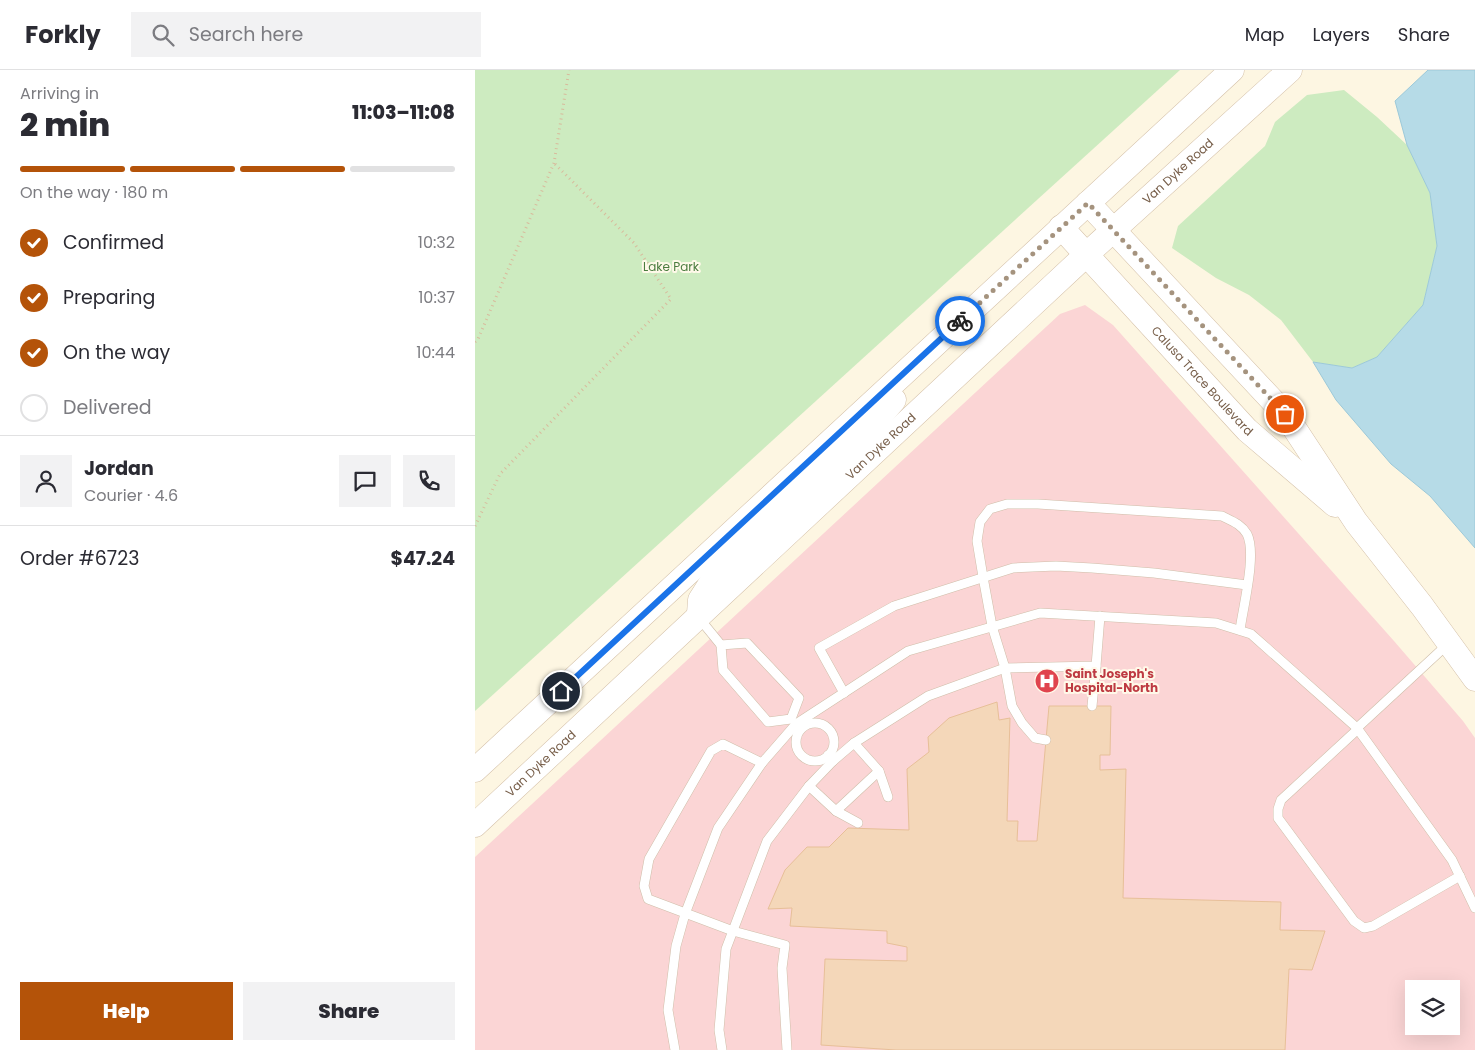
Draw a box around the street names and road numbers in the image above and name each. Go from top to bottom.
street label: Van Dyke Road [1139,134,1217,208]
street label: Calusa Trace Boulevard [1148,322,1257,440]
street label: Van Dyke Road [842,409,919,483]
street label: Van Dyke Road [502,726,579,800]

